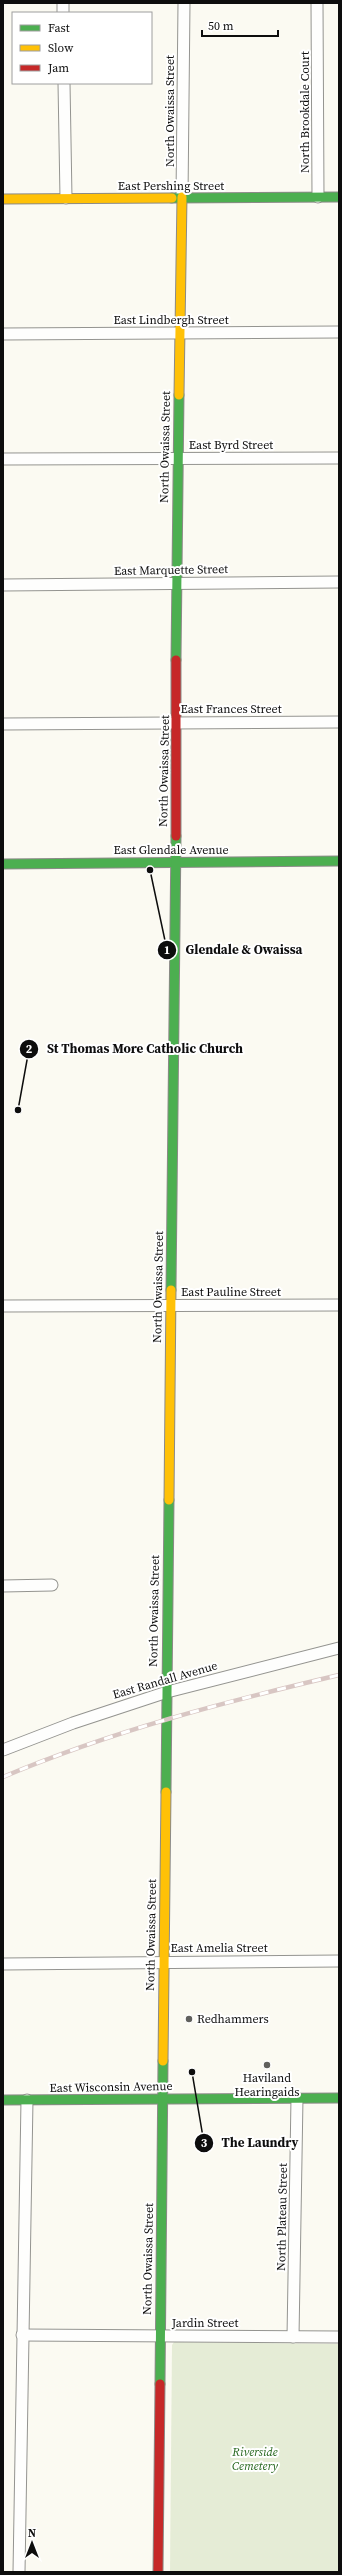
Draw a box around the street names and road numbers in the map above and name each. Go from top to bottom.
street label: North Brookdale Court [297,51,313,173]
street label: North Owaissa Street [162,55,178,167]
street label: East Pershing Street [118,178,224,194]
street label: East Lindbergh Street [113,312,229,328]
street label: North Owaissa Street [156,391,174,503]
street label: East Byrd Street [189,437,273,453]
street label: East Marquette Street [114,561,228,579]
street label: East Frances Street [180,701,282,717]
street label: North Owaissa Street [155,715,173,827]
street label: East Glendale Avenue [113,842,229,858]
street label: North Owaissa Street [149,1231,167,1343]
street label: East Pauline Street [181,1284,281,1300]
street label: North Owaissa Street [145,1555,163,1667]
street label: East Randall Avenue [111,1657,219,1703]
street label: North Owaissa Street [142,1879,160,1991]
street label: East Amelia Street [170,1940,268,1956]
street label: East Wisconsin Avenue [49,2078,173,2096]
street label: North Plateau Street [273,2163,291,2271]
street label: North Owaissa Street [139,2203,157,2315]
street label: Jardin Street [171,2315,238,2331]

